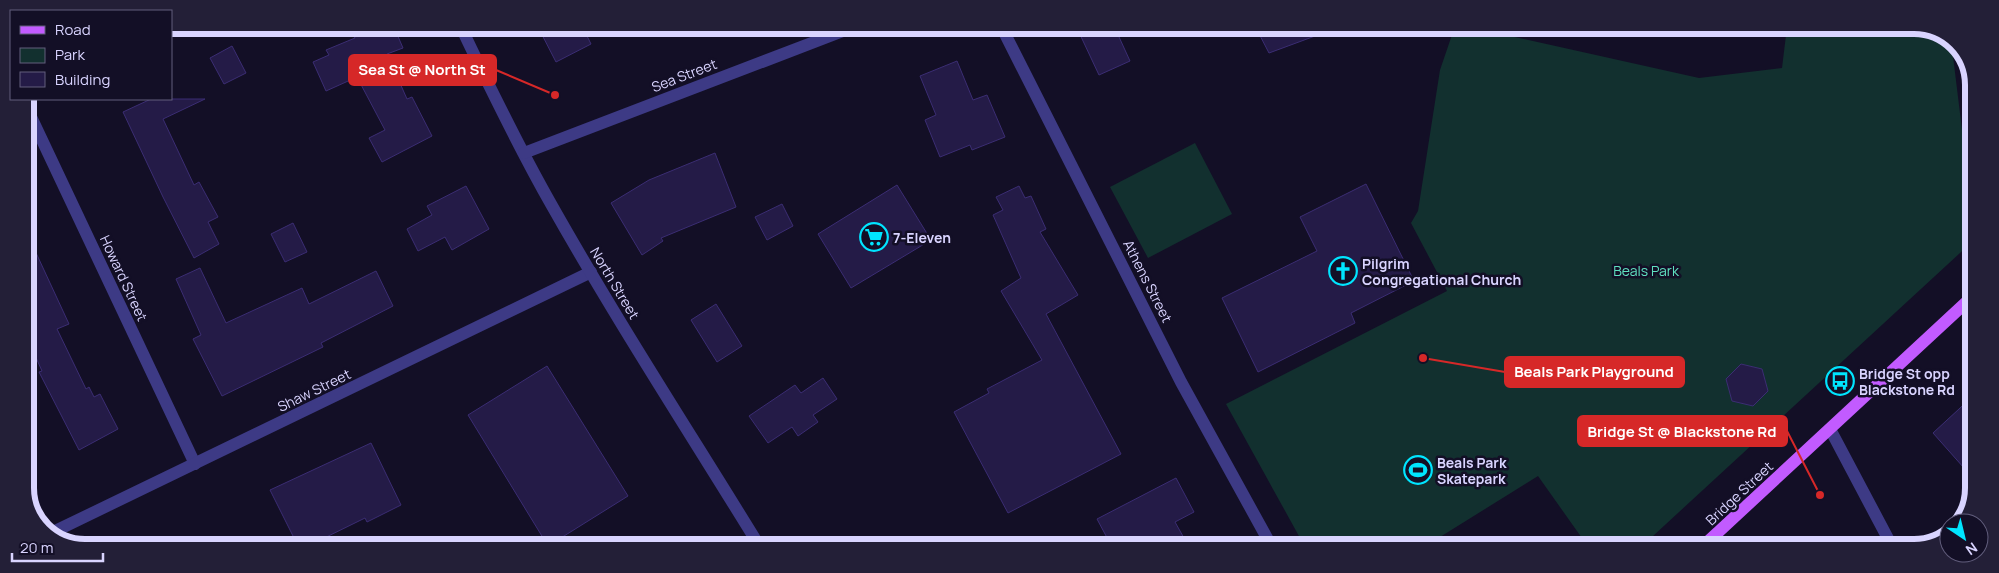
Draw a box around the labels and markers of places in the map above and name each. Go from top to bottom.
callout: Sea St @ North St [349,55,496,85]
supermarket icon: 7-Eleven [859,222,889,252]
place label: 7-Eleven [893,228,951,247]
place label: Pilgrim Congregational Church [1362,254,1521,289]
church icon: Pilgrim Congregational Church [1328,256,1358,286]
callout: Beals Park Playground [1505,357,1684,387]
place label: Bridge St opp Blackstone Rd [1859,364,1955,399]
bus stop icon: Bridge St opp Blackstone Rd [1825,366,1855,396]
callout: Bridge St @ Blackstone Rd [1578,416,1787,446]
place label: Beals Park Skatepark [1437,453,1507,488]
sports icon: Beals Park Skatepark [1403,455,1433,485]

